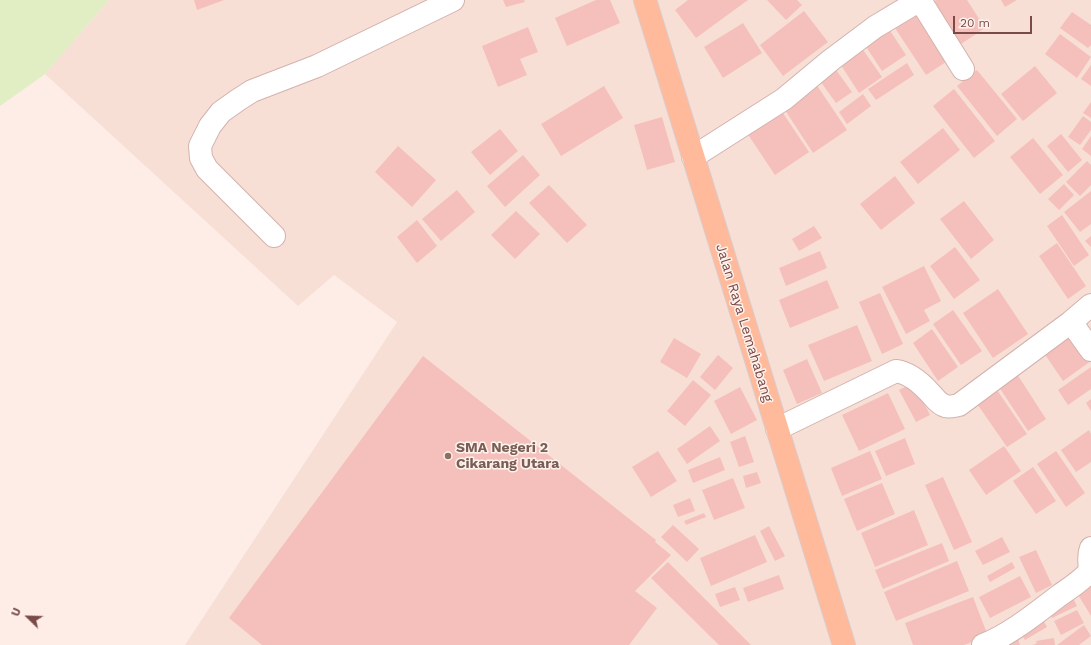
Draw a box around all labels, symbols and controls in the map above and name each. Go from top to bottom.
scale bar [955,8,1034,34]
text: 20 m [960,16,990,30]
street label: Jalan Raya Lemahabang [712,242,776,404]
place label: SMA Negeri 2 Cikarang Utara [456,440,559,472]
marker: SMA Negeri 2 Cikarang Utara [443,451,453,461]
north arrow [8,597,48,637]
text: U [9,606,24,618]

